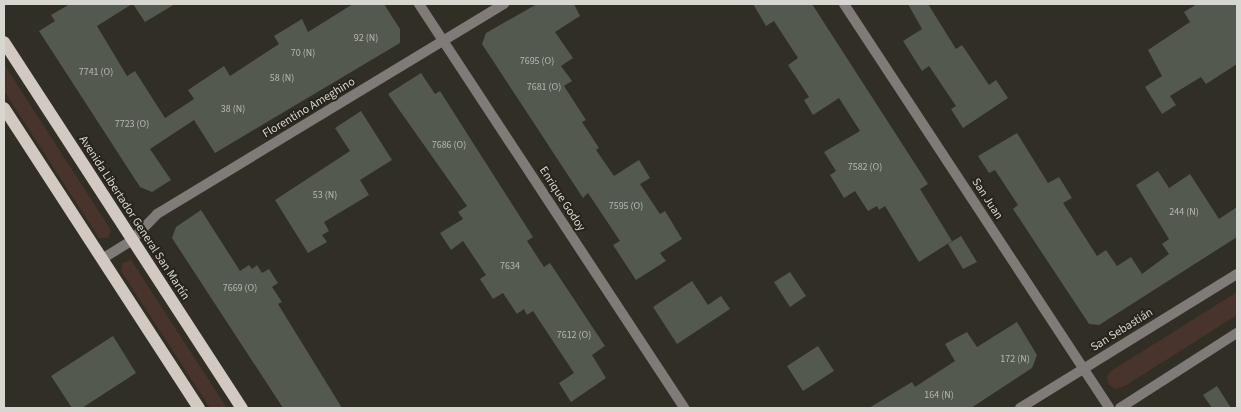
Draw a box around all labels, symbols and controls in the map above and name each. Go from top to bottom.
house number: 92 (N) [354,33,378,45]
house number: 70 (N) [291,48,315,60]
house number: 7695 (O) [520,56,554,68]
house number: 7741 (O) [79,67,113,79]
house number: 58 (N) [270,73,294,85]
street label: Florentino Ameghino [260,75,358,141]
house number: 7681 (O) [527,82,561,94]
house number: 38 (N) [221,104,245,116]
house number: 7723 (O) [115,119,149,131]
street label: Avenida Libertador General San Martín [75,133,193,303]
house number: 7686 (O) [432,140,466,152]
house number: 7582 (O) [848,162,882,174]
street label: Enrique Godoy [536,164,588,234]
street label: San Juan [968,176,1006,222]
house number: 53 (N) [313,190,337,202]
house number: 7595 (O) [609,201,643,213]
house number: 244 (N) [1169,207,1199,219]
house number: 7634 [500,261,520,273]
house number: 7669 (O) [223,283,257,295]
street label: San Sebastián [1088,305,1156,355]
house number: 7612 (O) [557,330,591,342]
house number: 172 (N) [1000,354,1030,366]
house number: 164 (N) [924,390,954,402]

